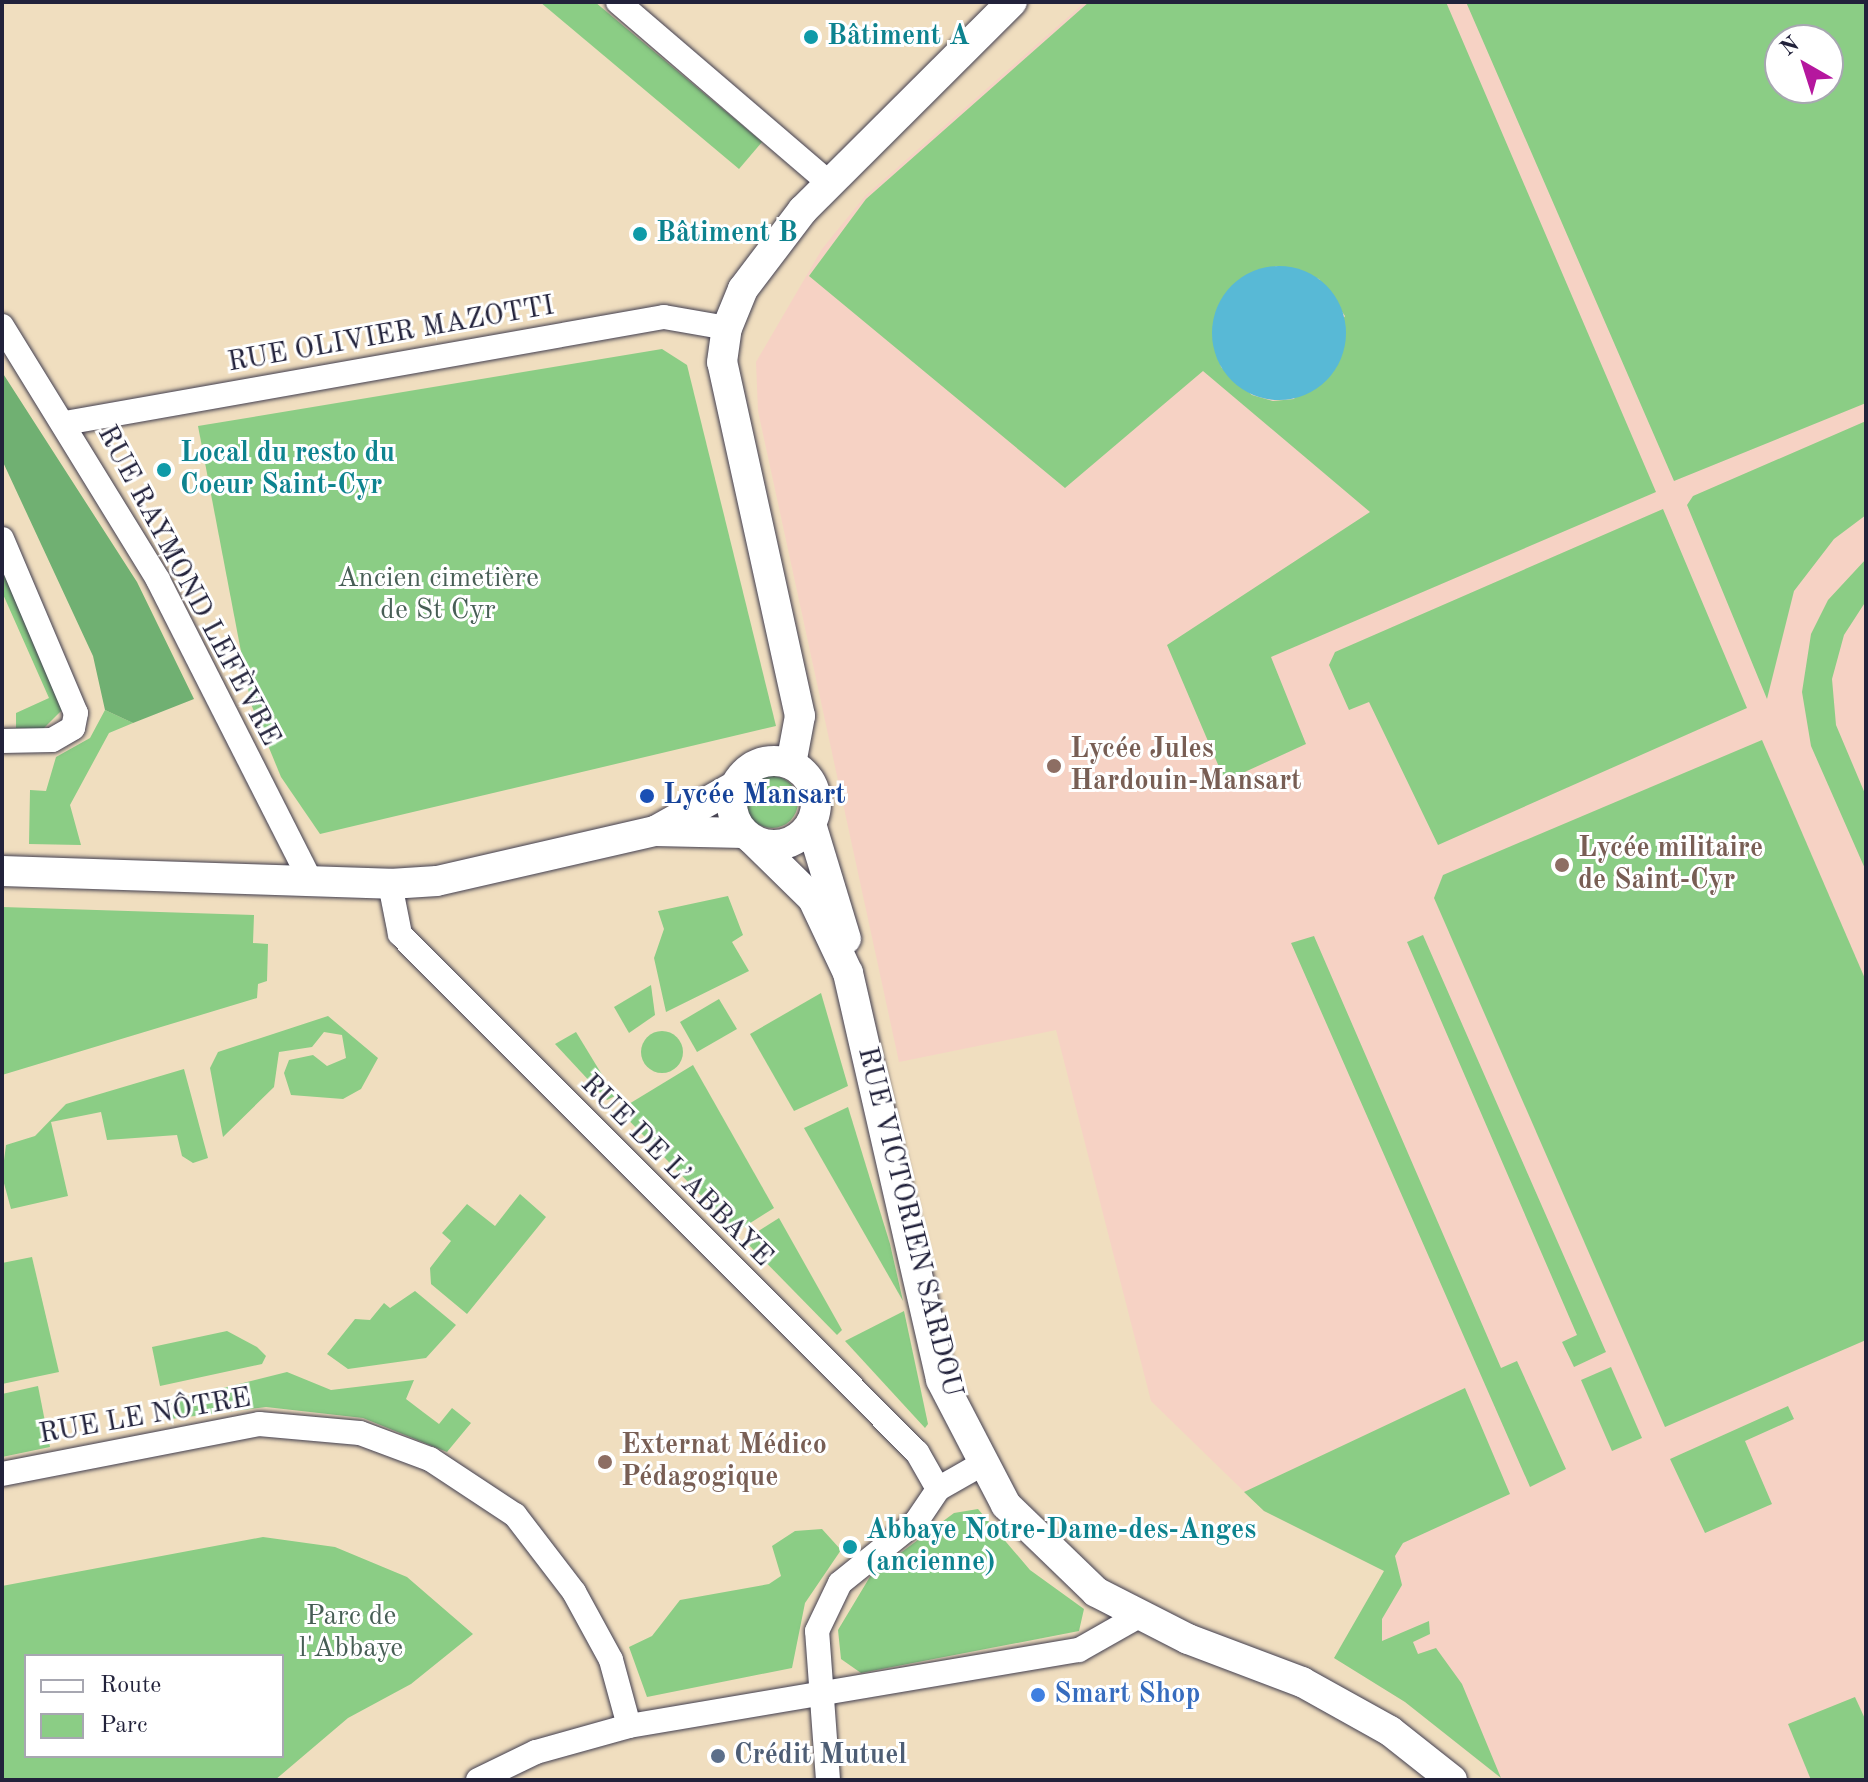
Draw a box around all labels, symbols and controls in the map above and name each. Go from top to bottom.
place label: Bâtiment A [827,20,970,54]
north arrow [1764,24,1844,104]
marker: Bâtiment A [802,28,820,46]
text: N [1777,33,1804,61]
place label: Bâtiment B [656,217,798,251]
marker: Bâtiment B [631,225,649,243]
street label: RUE OLIVIER MAZOTTI [225,290,557,380]
street label: RUE RAYMOND LEFÈVRE [89,420,287,752]
place label: Local du resto du Coeur Saint-Cyr [180,437,395,503]
marker: Local du resto du Coeur Saint-Cyr [155,461,173,479]
park label: Ancien cimetière de St Cyr [337,562,539,628]
place label: Lycée Jules Hardouin-Mansart [1070,733,1302,799]
marker: Lycée Jules Hardouin-Mansart [1045,757,1063,775]
place label: Lycée Mansart [663,779,846,813]
marker: Lycée Mansart [638,787,656,805]
place label: Lycée militaire de Saint-Cyr [1578,832,1763,898]
marker: Lycée militaire de Saint-Cyr [1553,856,1571,874]
street label: RUE VICTORIEN SARDOU [849,1044,969,1400]
street label: RUE DE L’ABBAYE [573,1068,779,1274]
street label: RUE LE NÔTRE [36,1382,254,1452]
place label: Externat Médico Pédagogique [621,1429,827,1495]
marker: Externat Médico Pédagogique [596,1453,614,1471]
place label: Abbaye Notre-Dame-des-Anges (ancienne) [866,1514,1256,1580]
marker: Abbaye Notre-Dame-des-Anges (ancienne) [841,1538,859,1556]
park label: Parc de l'Abbaye [299,1600,403,1666]
legend [24,1654,284,1758]
text: Route [100,1674,161,1698]
place label: Smart Shop [1054,1678,1201,1712]
marker: Smart Shop [1029,1686,1047,1704]
text: Parc [100,1714,147,1738]
place label: Crédit Mutuel [734,1739,907,1773]
marker: Crédit Mutuel [709,1747,727,1765]

